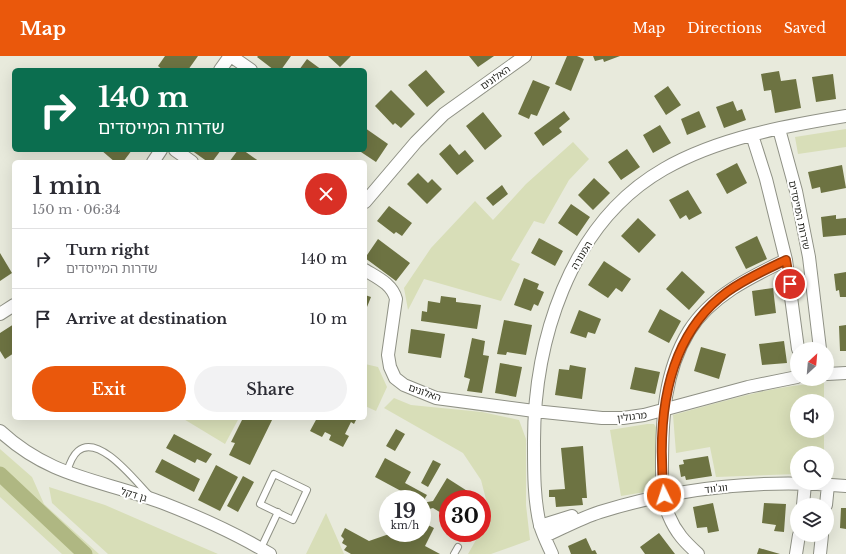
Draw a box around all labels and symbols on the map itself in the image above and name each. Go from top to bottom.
street label: האלונים [478,62,513,92]
street label: שדרות המייסדים [786,179,813,251]
street label: המנורה [568,239,595,272]
pin [773,267,807,301]
north arrow [790,342,834,386]
street label: האלונים [407,381,443,404]
street label: מרגולין [616,408,648,425]
position arrow [643,474,685,516]
street label: ווג'ווד [704,481,728,496]
street label: גן דקל [119,484,149,505]
speed limit sign: 30 [439,490,491,542]

